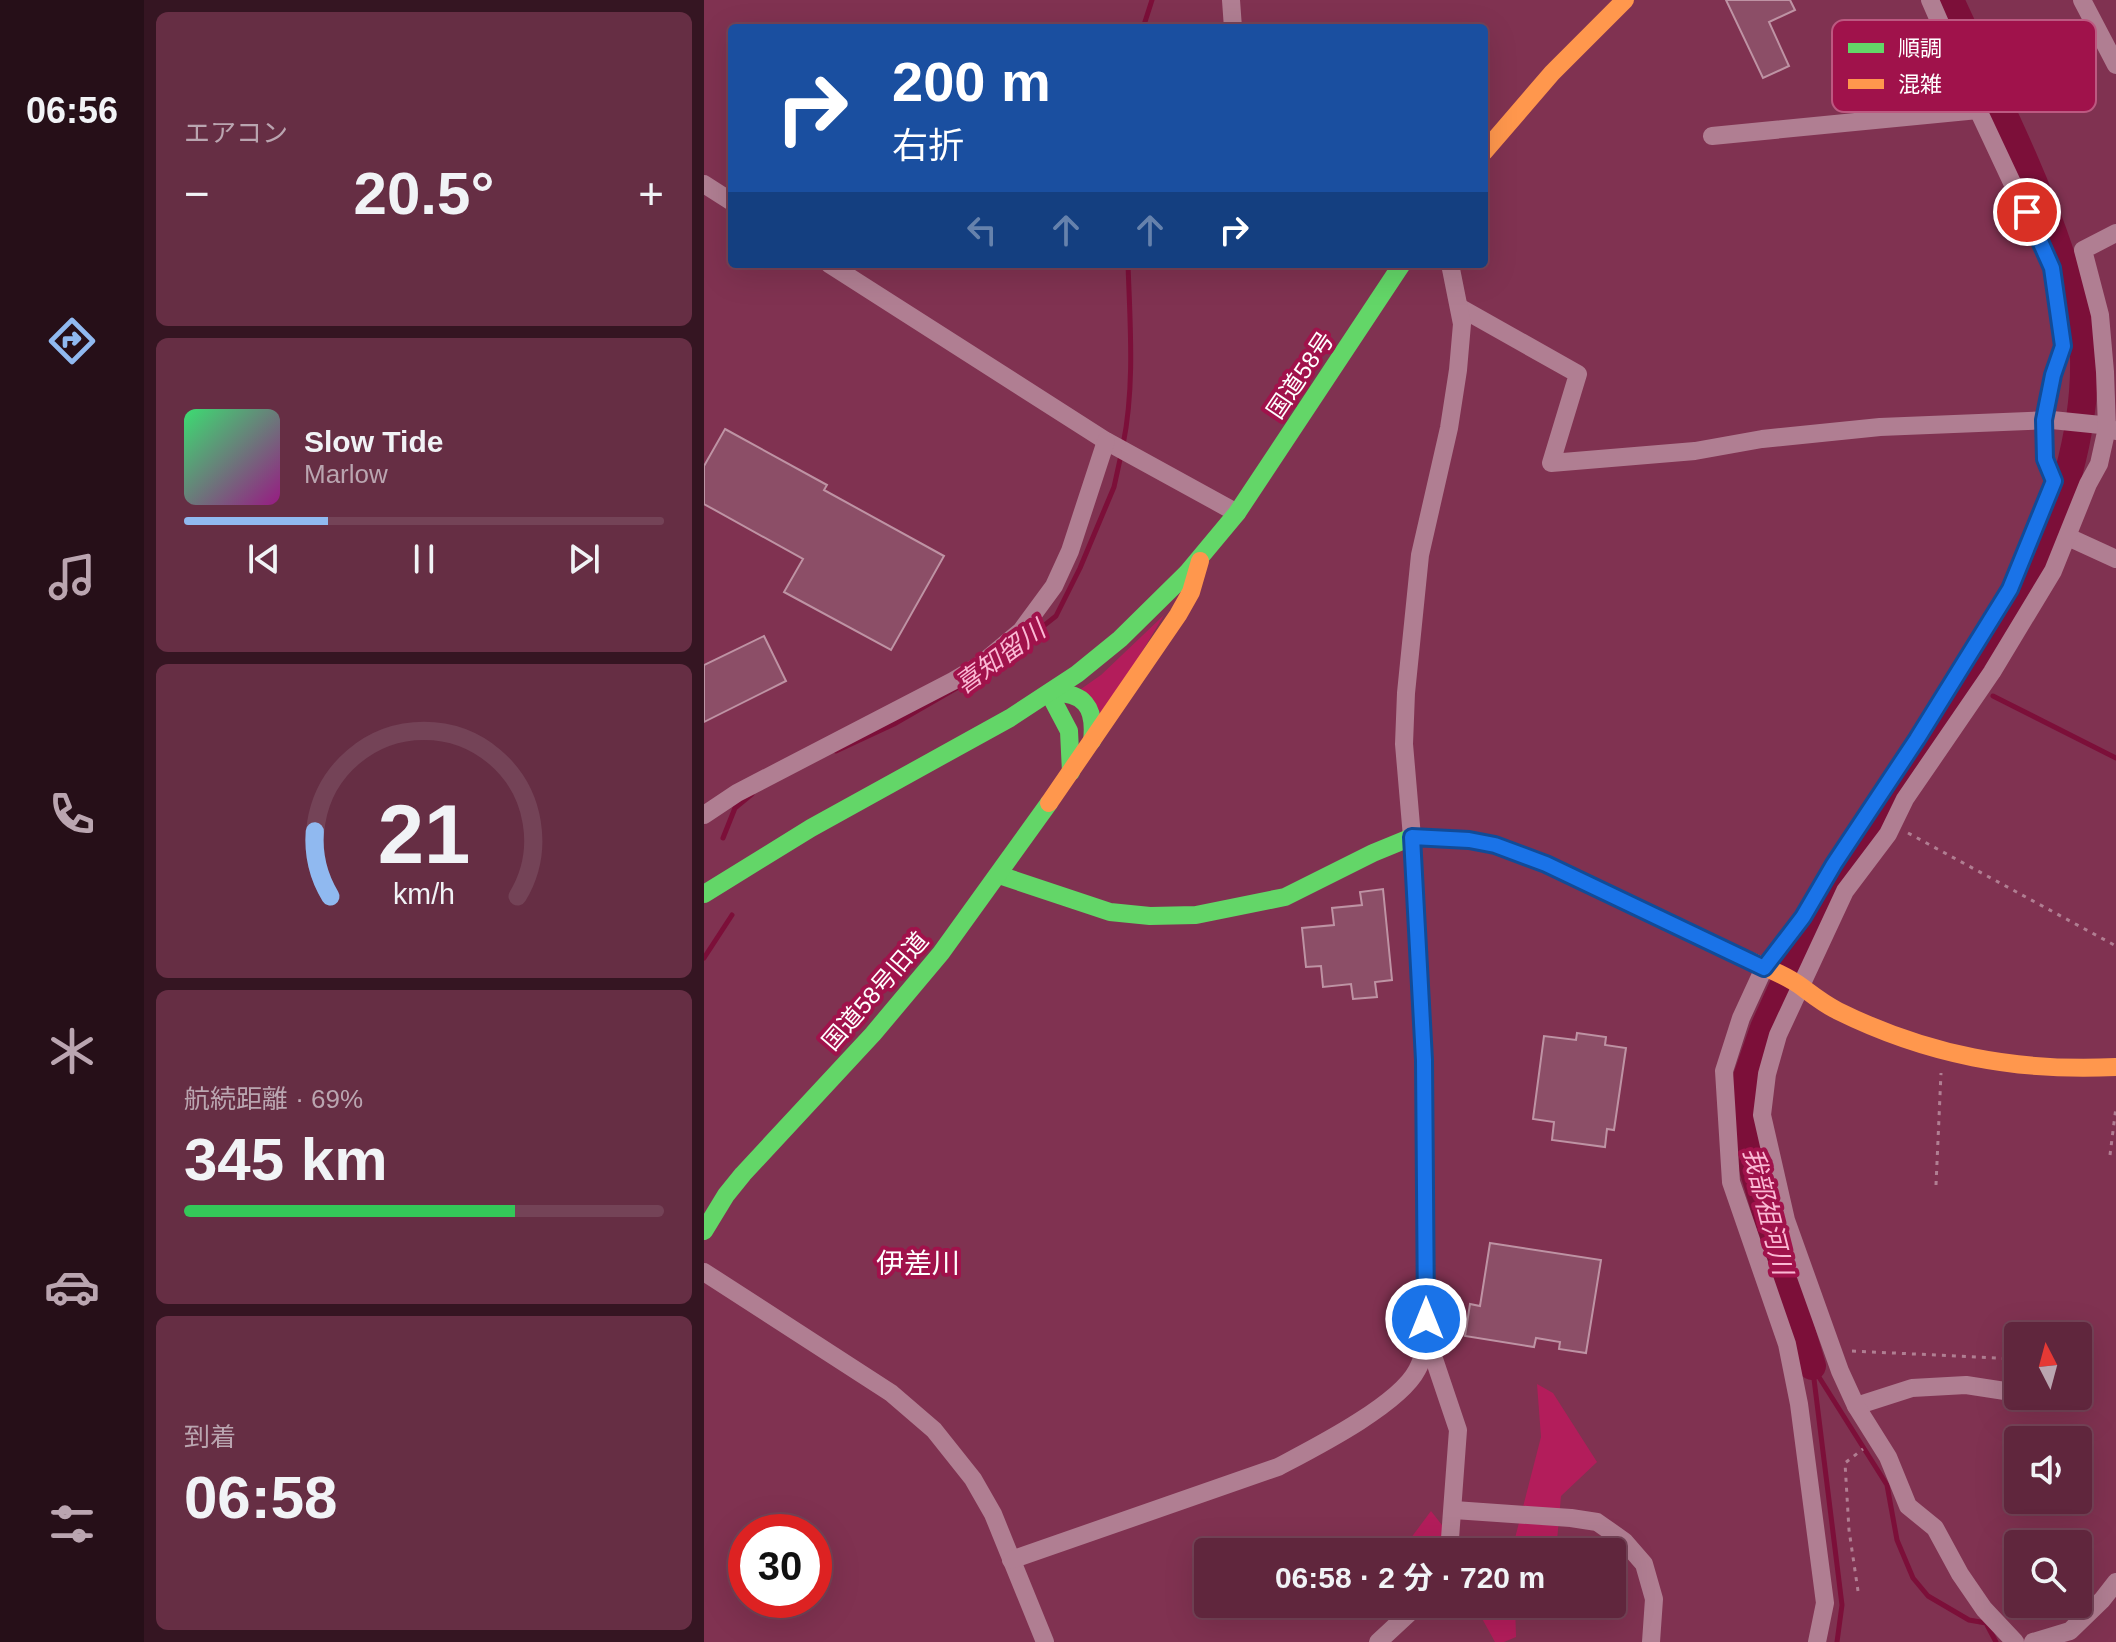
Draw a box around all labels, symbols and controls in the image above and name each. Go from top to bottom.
legend [1832,20,2096,112]
text: 順調 [1898,36,1942,61]
text: 200 m [892,50,1051,113]
icon: right [760,56,864,160]
text: 混雑 [1898,72,1942,97]
text: 06:56 [26,90,118,131]
text: エアコン [184,118,288,148]
text: 右折 [892,125,964,166]
text: 20.5° [354,160,494,227]
text: − [184,169,210,218]
text: + [638,169,664,218]
pin [1993,178,2061,246]
icon: arrive [2005,190,2049,234]
icon: left [960,208,1004,252]
icon: ahead [1044,208,1088,252]
icon: ahead [1128,208,1172,252]
icon: right [1212,208,1256,252]
icon: directions [44,313,100,369]
street label: 国道58号 [1261,327,1339,423]
text: Slow Tide [304,425,443,458]
text: Marlow [304,459,388,489]
icon: previous [242,537,286,581]
icon: pause [402,537,446,581]
icon: next [562,537,606,581]
icon: music [44,549,100,605]
water label: 喜知留川 [949,613,1053,700]
icon: phone [44,786,100,842]
text: 21 [378,788,470,881]
text: km/h [393,878,455,910]
street label: 国道58号旧道 [817,927,933,1055]
icon: climate [44,1023,100,1079]
text: 航続距離 · 69% [184,1084,363,1114]
text: 345 km [184,1126,388,1193]
water label: 我部祖河川 [1738,1144,1799,1281]
district label: 伊差川 [876,1248,960,1279]
icon: car [44,1259,100,1315]
position arrow [1384,1277,1468,1361]
north arrow [2004,1322,2092,1410]
map controls [2004,1322,2092,1618]
text: 到着 [184,1422,236,1452]
button: sound [2004,1426,2092,1514]
text: 06:58 [184,1464,337,1531]
icon: filters [44,1496,100,1552]
speed limit sign: 30 [728,1514,832,1618]
button: search [2004,1530,2092,1618]
text: 06:58 · 2 分 · 720 m [1275,1561,1545,1594]

